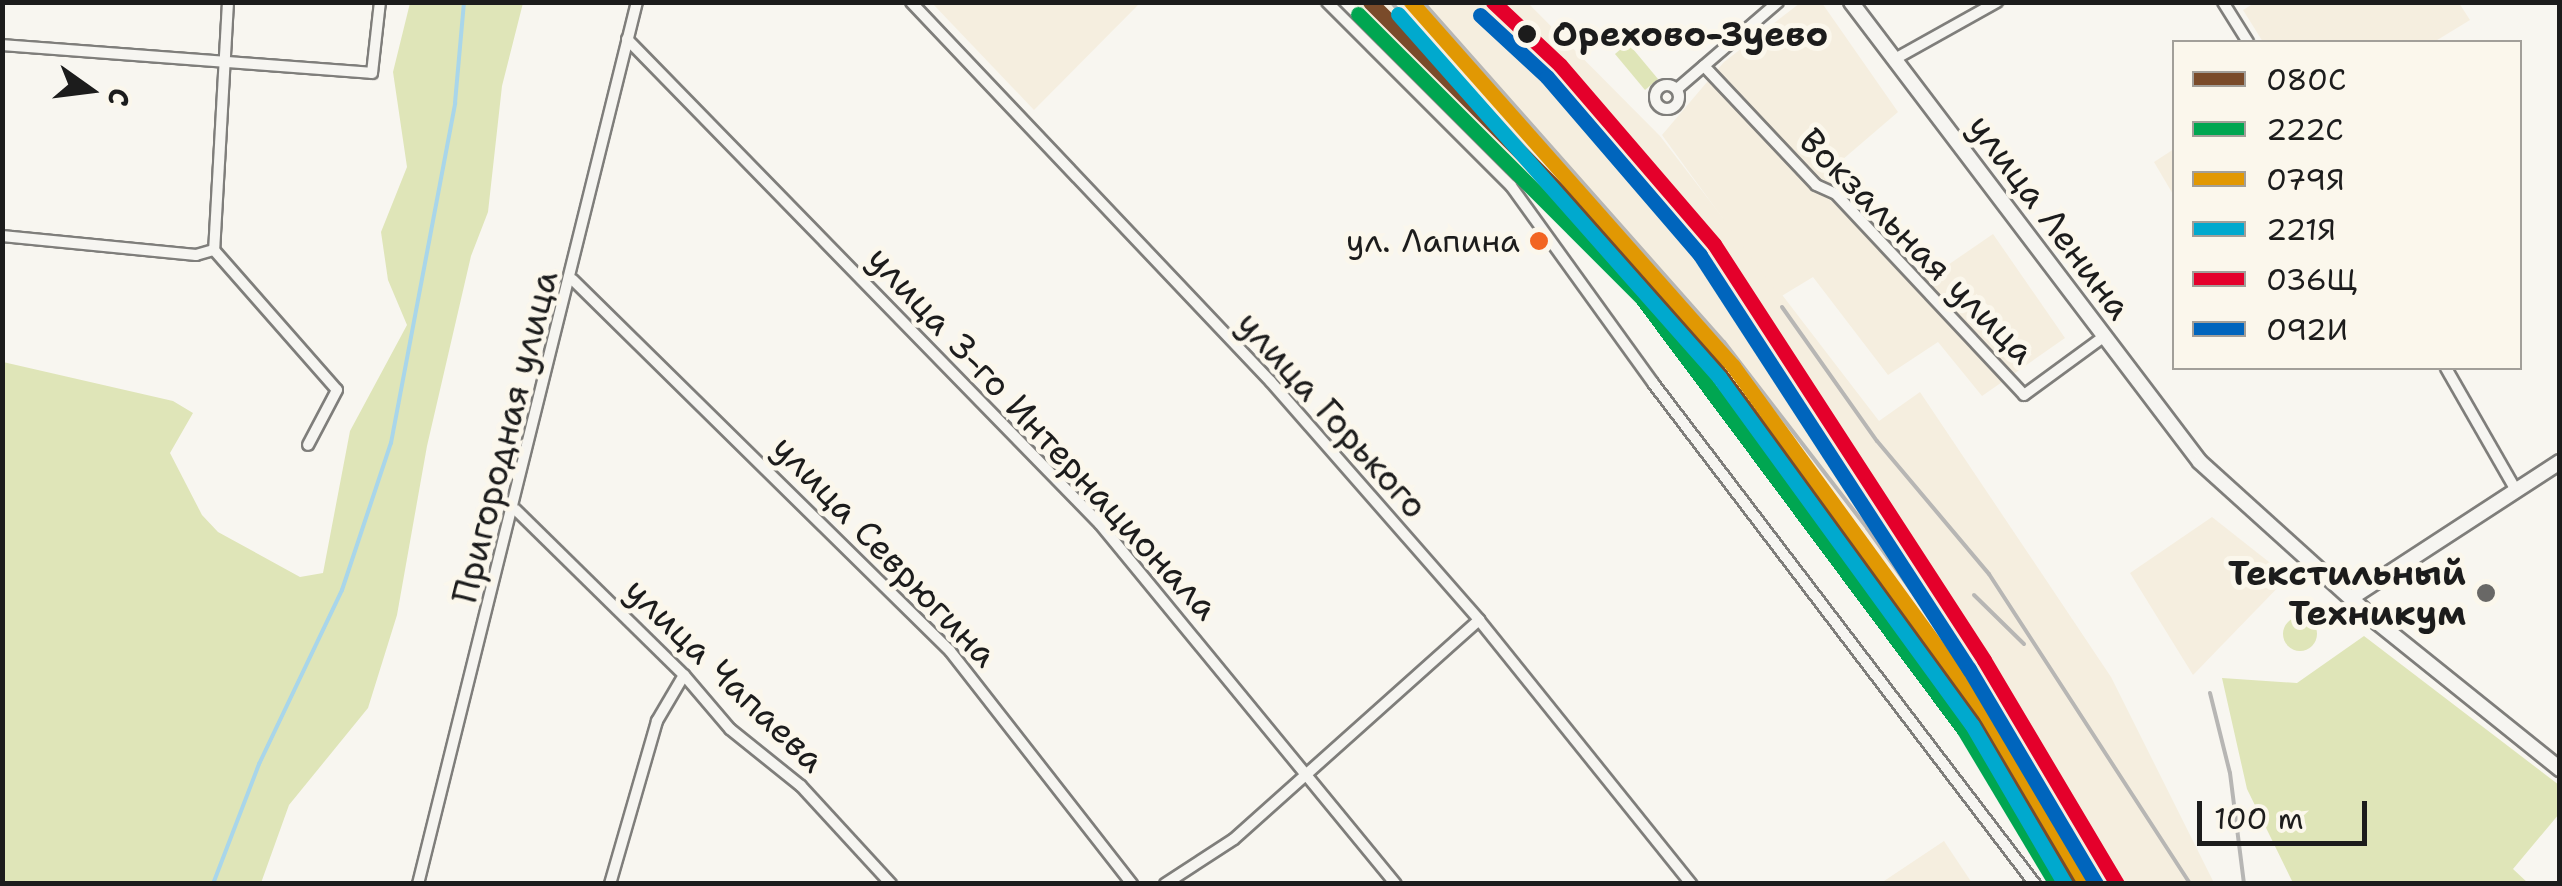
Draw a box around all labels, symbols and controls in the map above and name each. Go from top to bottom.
place label: Орехово-Зуево [1552,13,1828,55]
marker: Орехово-Зуево [1511,18,1543,50]
north arrow [40,40,140,140]
legend [2172,40,2522,370]
text: 080С [2266,59,2346,100]
text: С [99,84,140,110]
street label: улица Ленина [1959,106,2141,328]
text: 222С [2266,109,2344,150]
street label: Вокзальная улица [1791,120,2043,372]
text: 079Я [2266,159,2345,200]
text: 221Я [2266,209,2336,250]
place label: ул. Лапина [1346,222,1520,260]
marker: ул. Лапина [1529,231,1549,251]
street label: улица 3-го Интернационала [859,238,1227,628]
text: 036Щ [2266,259,2357,300]
street label: Пригородная улица [443,266,567,608]
street label: улица Горького [1228,303,1436,527]
text: 092И [2266,309,2348,350]
street label: улица Севрюгина [764,427,1006,675]
place label: Текстильный Техникум [2228,552,2466,634]
street label: улица Чапаева [616,569,834,781]
marker: Текстильный Техникум [2475,582,2497,604]
scale bar [2202,781,2372,843]
text: 100 m [2214,798,2304,839]

